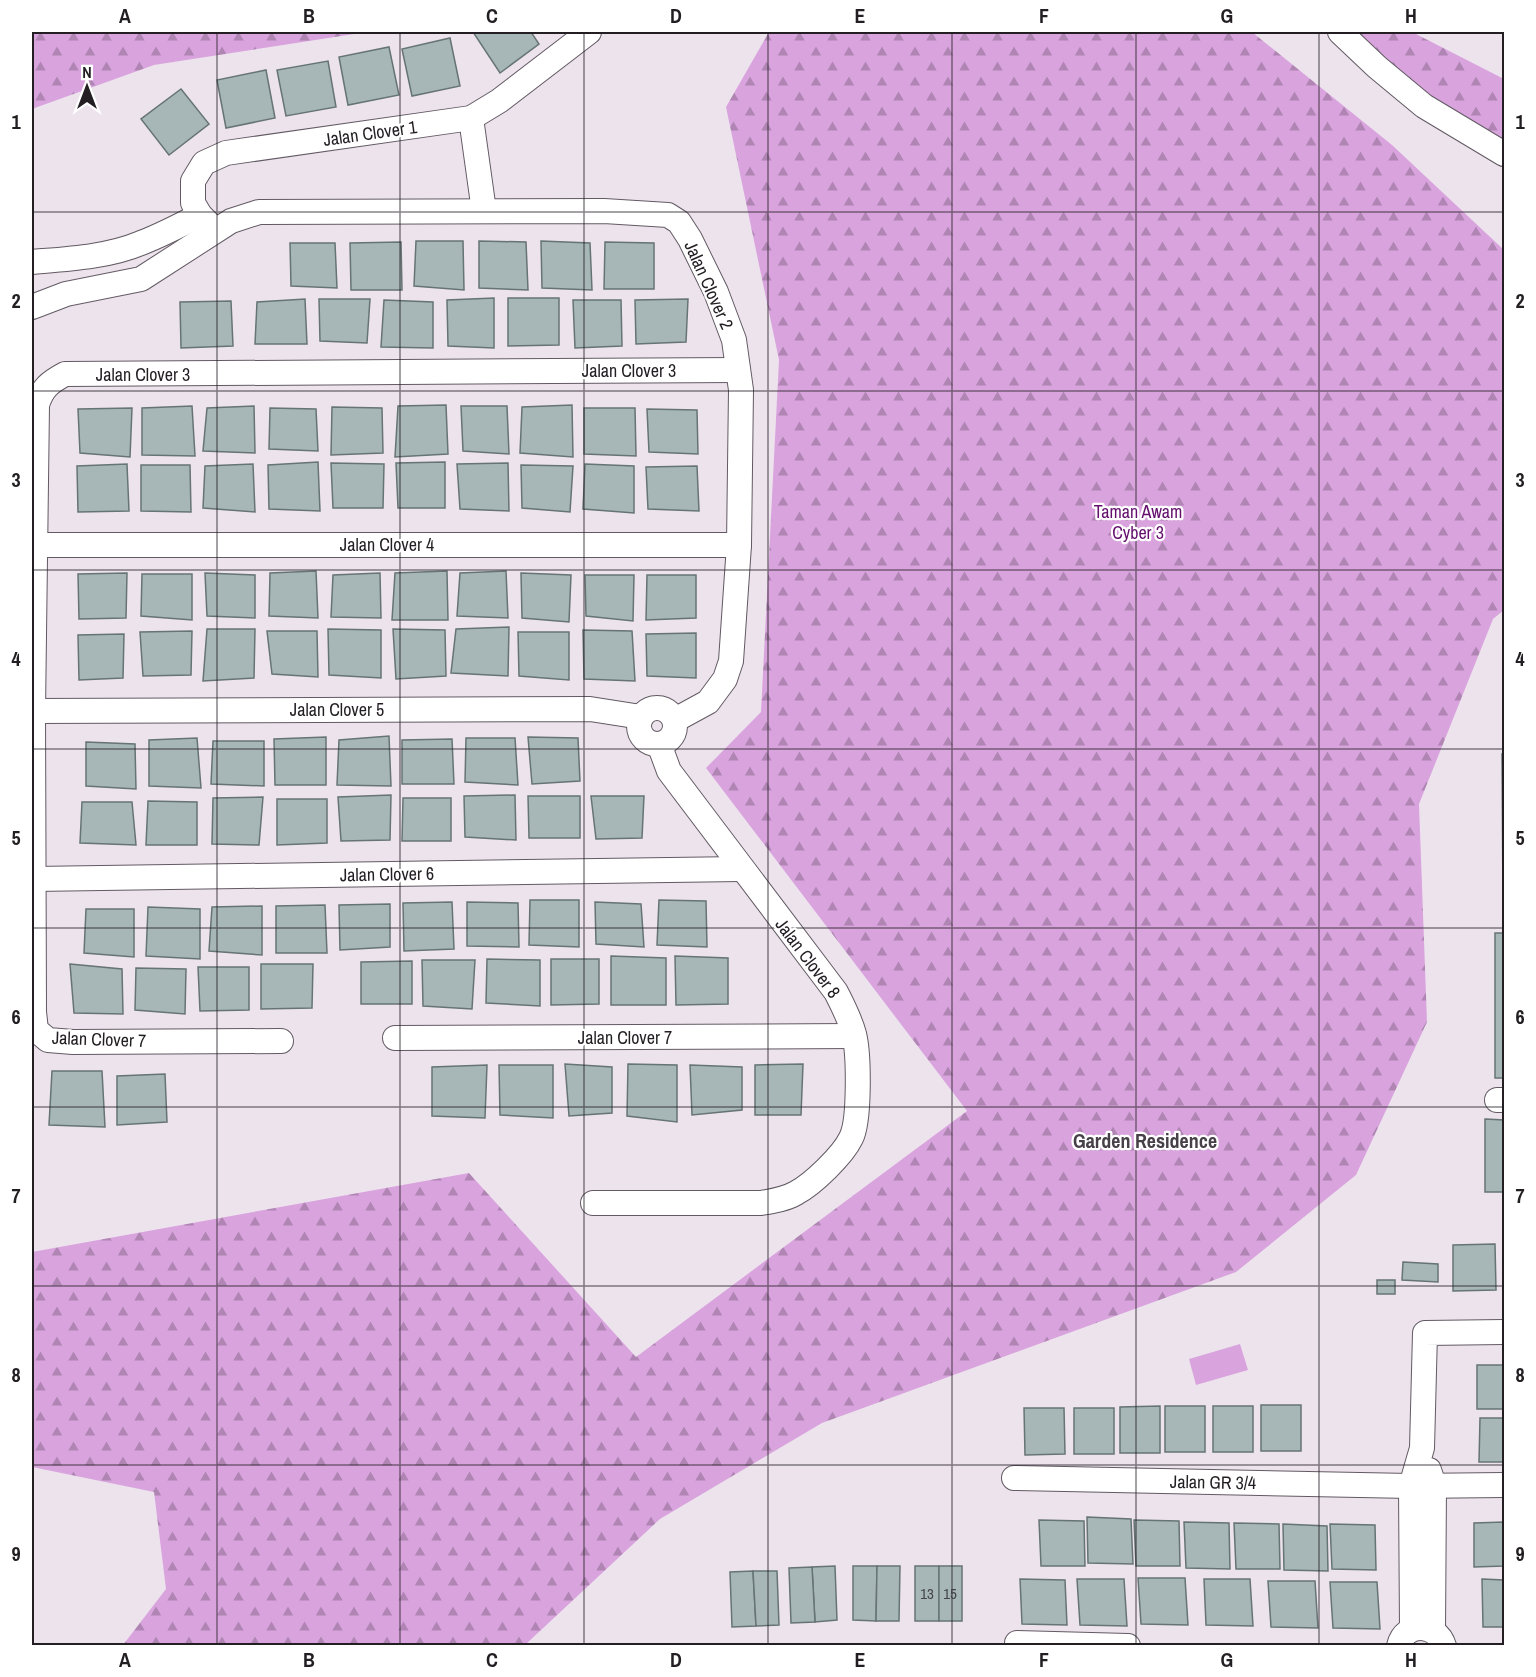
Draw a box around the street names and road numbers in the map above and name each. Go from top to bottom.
street label: Jalan Clover 1 [322,114,419,152]
street label: Jalan Clover 2 [678,237,740,333]
street label: Jalan Clover 3 [582,358,676,383]
street label: Jalan Clover 3 [96,362,190,387]
street label: Jalan Clover 4 [340,532,434,557]
street label: Jalan Clover 5 [290,697,384,722]
street label: Jalan Clover 6 [340,861,434,887]
street label: Jalan Clover 8 [770,913,846,1003]
street label: Jalan Clover 7 [51,1025,147,1053]
street label: Jalan Clover 7 [578,1025,672,1050]
street label: Jalan GR 3/4 [1170,1469,1256,1495]

